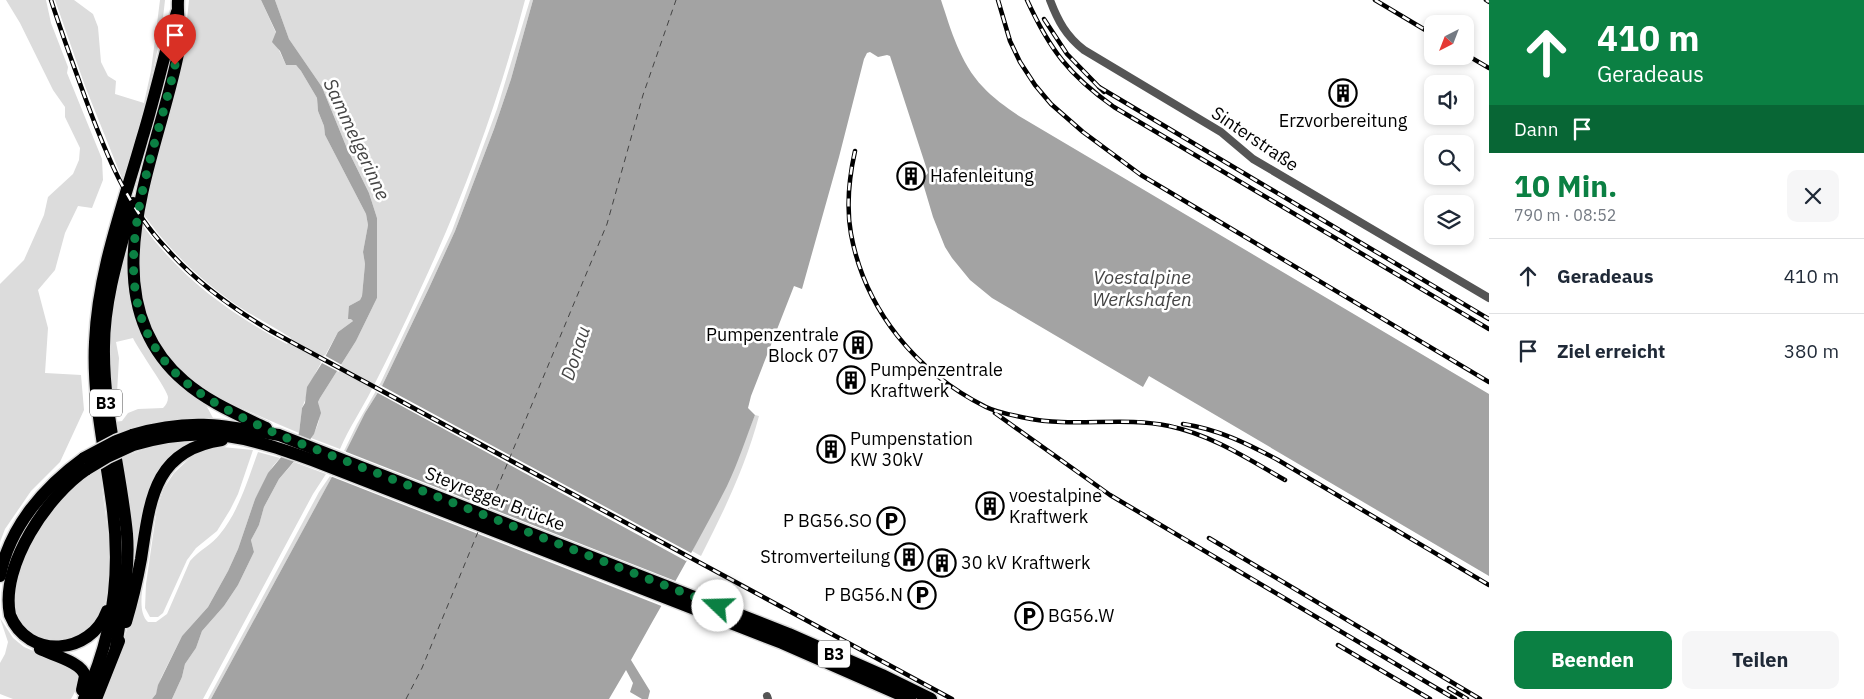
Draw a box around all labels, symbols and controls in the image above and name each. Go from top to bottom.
pin [154,14,196,65]
north arrow [1424,15,1474,65]
map controls [1424,15,1474,245]
text: 410 m [1597,15,1700,61]
icon: ahead [1514,20,1579,85]
icon: arrive [161,21,189,49]
text: Geradeaus [1597,59,1704,88]
water label: Sammelgerinne [318,74,396,204]
button: sound [1424,75,1474,125]
building icon: Erzvorbereitung [1328,78,1358,108]
street label: Sinterstraße [1207,101,1303,176]
place label: Erzvorbereitung [1279,109,1408,132]
icon: arrive [1568,115,1596,143]
text: Dann [1514,117,1558,141]
button: search [1424,135,1474,185]
building icon: Hafenleitung [896,161,926,191]
place label: Hafenleitung [930,164,1034,187]
text: 10 Min. [1514,166,1617,205]
button: close [1787,170,1839,222]
button: layers [1424,195,1474,245]
text: 790 m · 08:52 [1514,205,1616,225]
icon: ahead [1514,262,1542,290]
text: Geradeaus [1557,264,1654,288]
text: 410 m [1784,264,1839,288]
water label: Voestalpine Werkshafen [1092,265,1192,311]
water label: Donau [555,323,595,383]
place label: Pumpenzentrale Block 07 [706,323,839,367]
building icon: Pumpenzentrale Block 07 [843,330,873,360]
icon: arrive [1514,337,1542,365]
text: Ziel erreicht [1557,339,1665,363]
text: 380 m [1784,339,1839,363]
place label: Pumpenzentrale Kraftwerk [870,358,1003,402]
building icon: Pumpenzentrale Kraftwerk [836,365,866,395]
road number: B3 [90,389,122,416]
place label: Pumpenstation KW 30kV [850,427,973,471]
building icon: Pumpenstation KW 30kV [816,434,846,464]
street label: Steyregger Brücke [422,461,569,536]
place label: voestalpine Kraftwerk [1009,484,1102,528]
building icon: voestalpine Kraftwerk [975,491,1005,521]
parking icon: P BG56.SO [876,506,906,536]
place label: P BG56.SO [783,509,872,532]
building icon: Stromverteilung [894,542,924,572]
place label: Stromverteilung [760,545,890,568]
building icon: 30 kV Kraftwerk [927,548,957,578]
place label: 30 kV Kraftwerk [961,551,1091,574]
position arrow [691,579,743,631]
parking icon: P BG56.N [907,580,937,610]
place label: P BG56.N [824,583,903,606]
parking icon: BG56.W [1014,601,1044,631]
place label: BG56.W [1048,604,1114,627]
button: Beenden [1514,631,1672,689]
button: Teilen [1682,631,1839,689]
road number: B3 [818,641,850,668]

